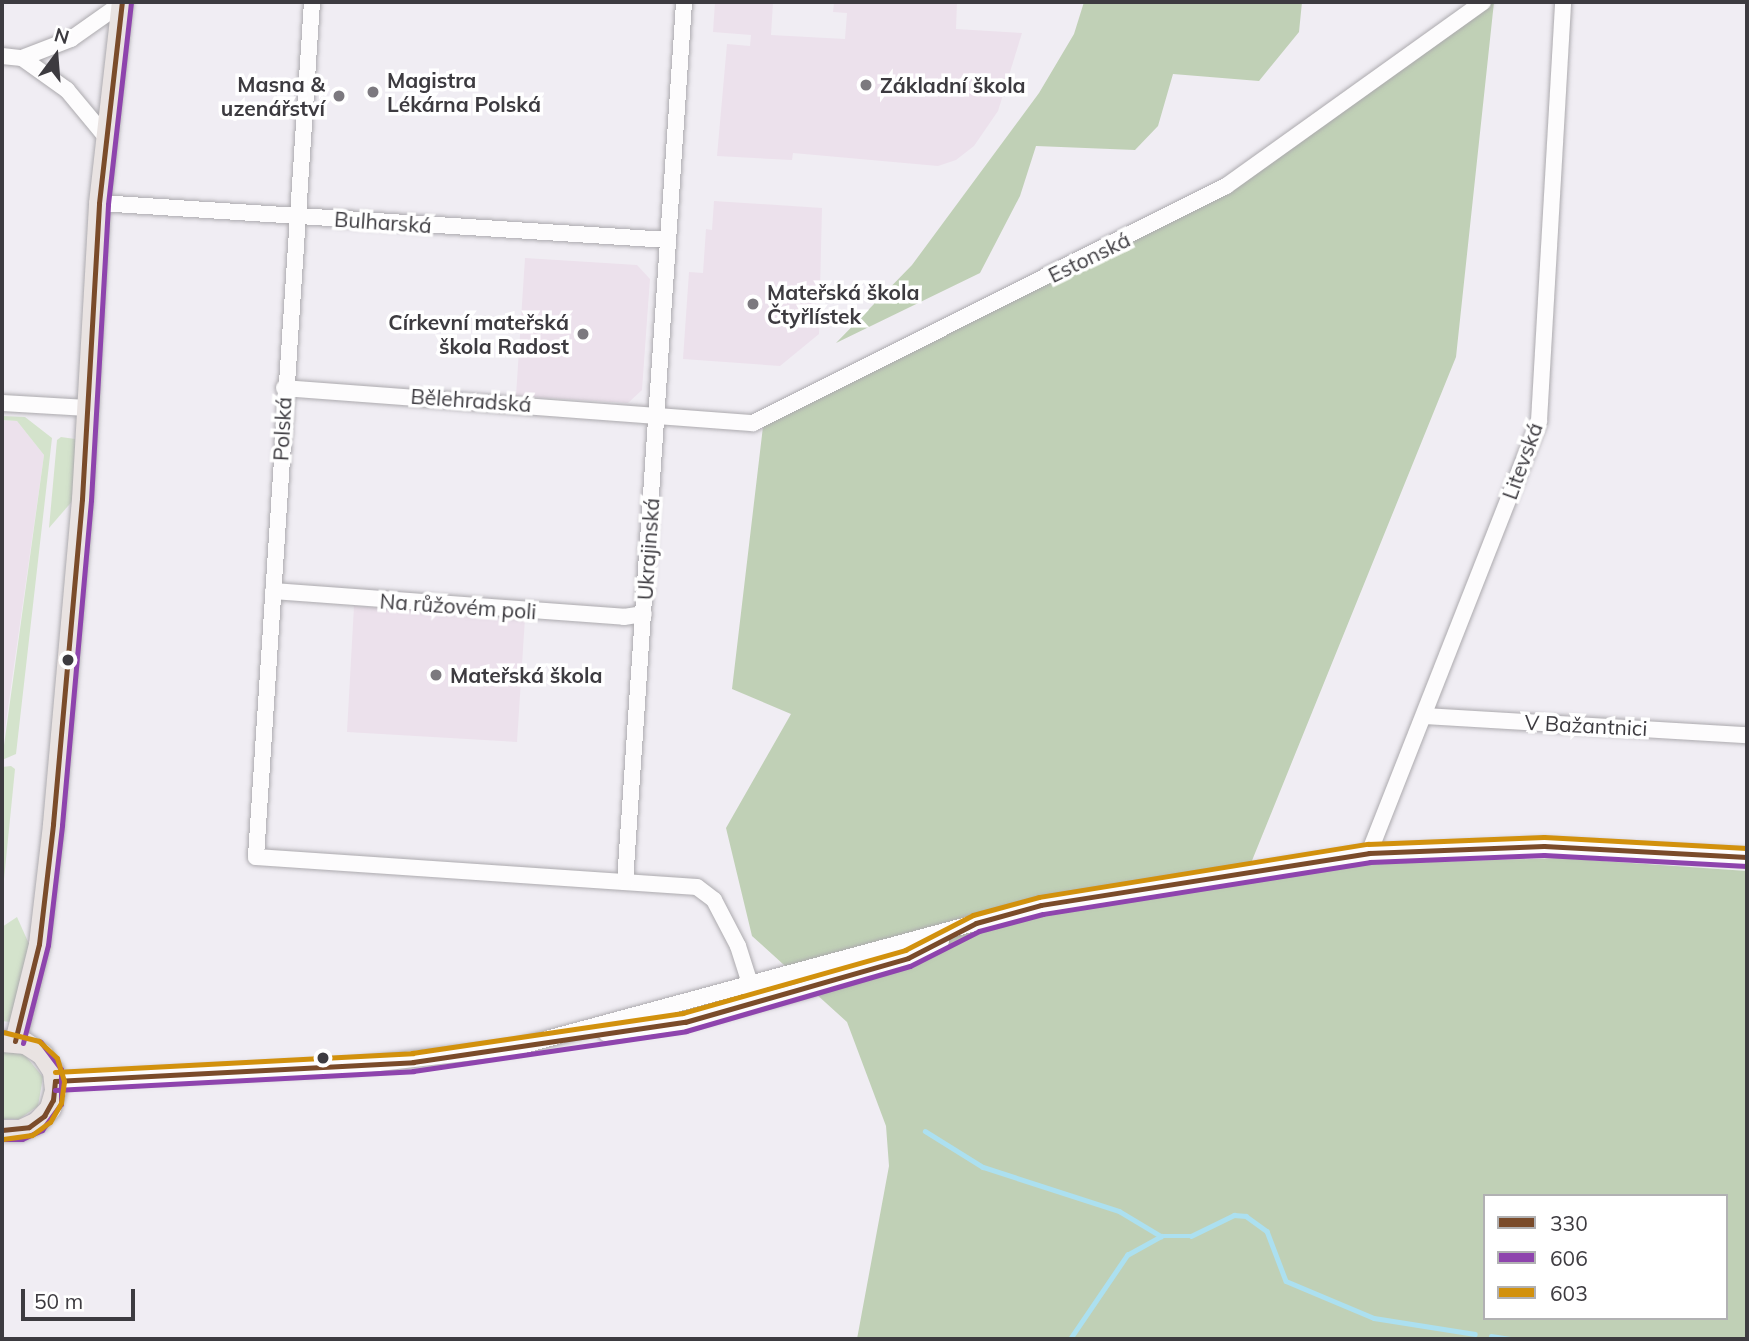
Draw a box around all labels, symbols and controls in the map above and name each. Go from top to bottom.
north arrow [21,21,91,91]
text: N [52,22,72,49]
place label: Magistra Lékárna Polská [387,67,541,117]
place label: Masna & uzenářství [221,71,325,121]
place label: Základní škola [880,72,1026,98]
marker: Základní škola [858,77,874,93]
marker: Magistra Lékárna Polská [365,84,381,100]
marker: Masna & uzenářství [331,88,347,104]
street label: Bulharská [333,206,433,238]
street label: Estonská [1044,226,1134,288]
place label: Mateřská škola Čtyřlístek [767,279,920,329]
marker: Mateřská škola Čtyřlístek [745,296,761,312]
place label: Církevní mateřská škola Radost [388,309,569,359]
marker: Církevní mateřská škola Radost [575,326,591,342]
street label: Bělehradská [410,383,532,417]
street label: Polská [268,396,296,462]
street label: Litevská [1497,419,1547,503]
street label: Ukrajinská [632,497,664,601]
street label: Na růžovém poli [379,588,537,624]
unlabelled marker [61,653,75,667]
place label: Mateřská škola [450,662,603,688]
marker: Mateřská škola [428,667,444,683]
street label: V Bažantnici [1524,709,1648,741]
unlabelled marker [316,1051,330,1065]
legend [1483,1194,1728,1320]
text: 330 [1550,1210,1588,1236]
text: 606 [1550,1245,1588,1271]
scale bar [24,1274,138,1318]
text: 603 [1550,1280,1588,1306]
text: 50 m [34,1288,83,1314]

